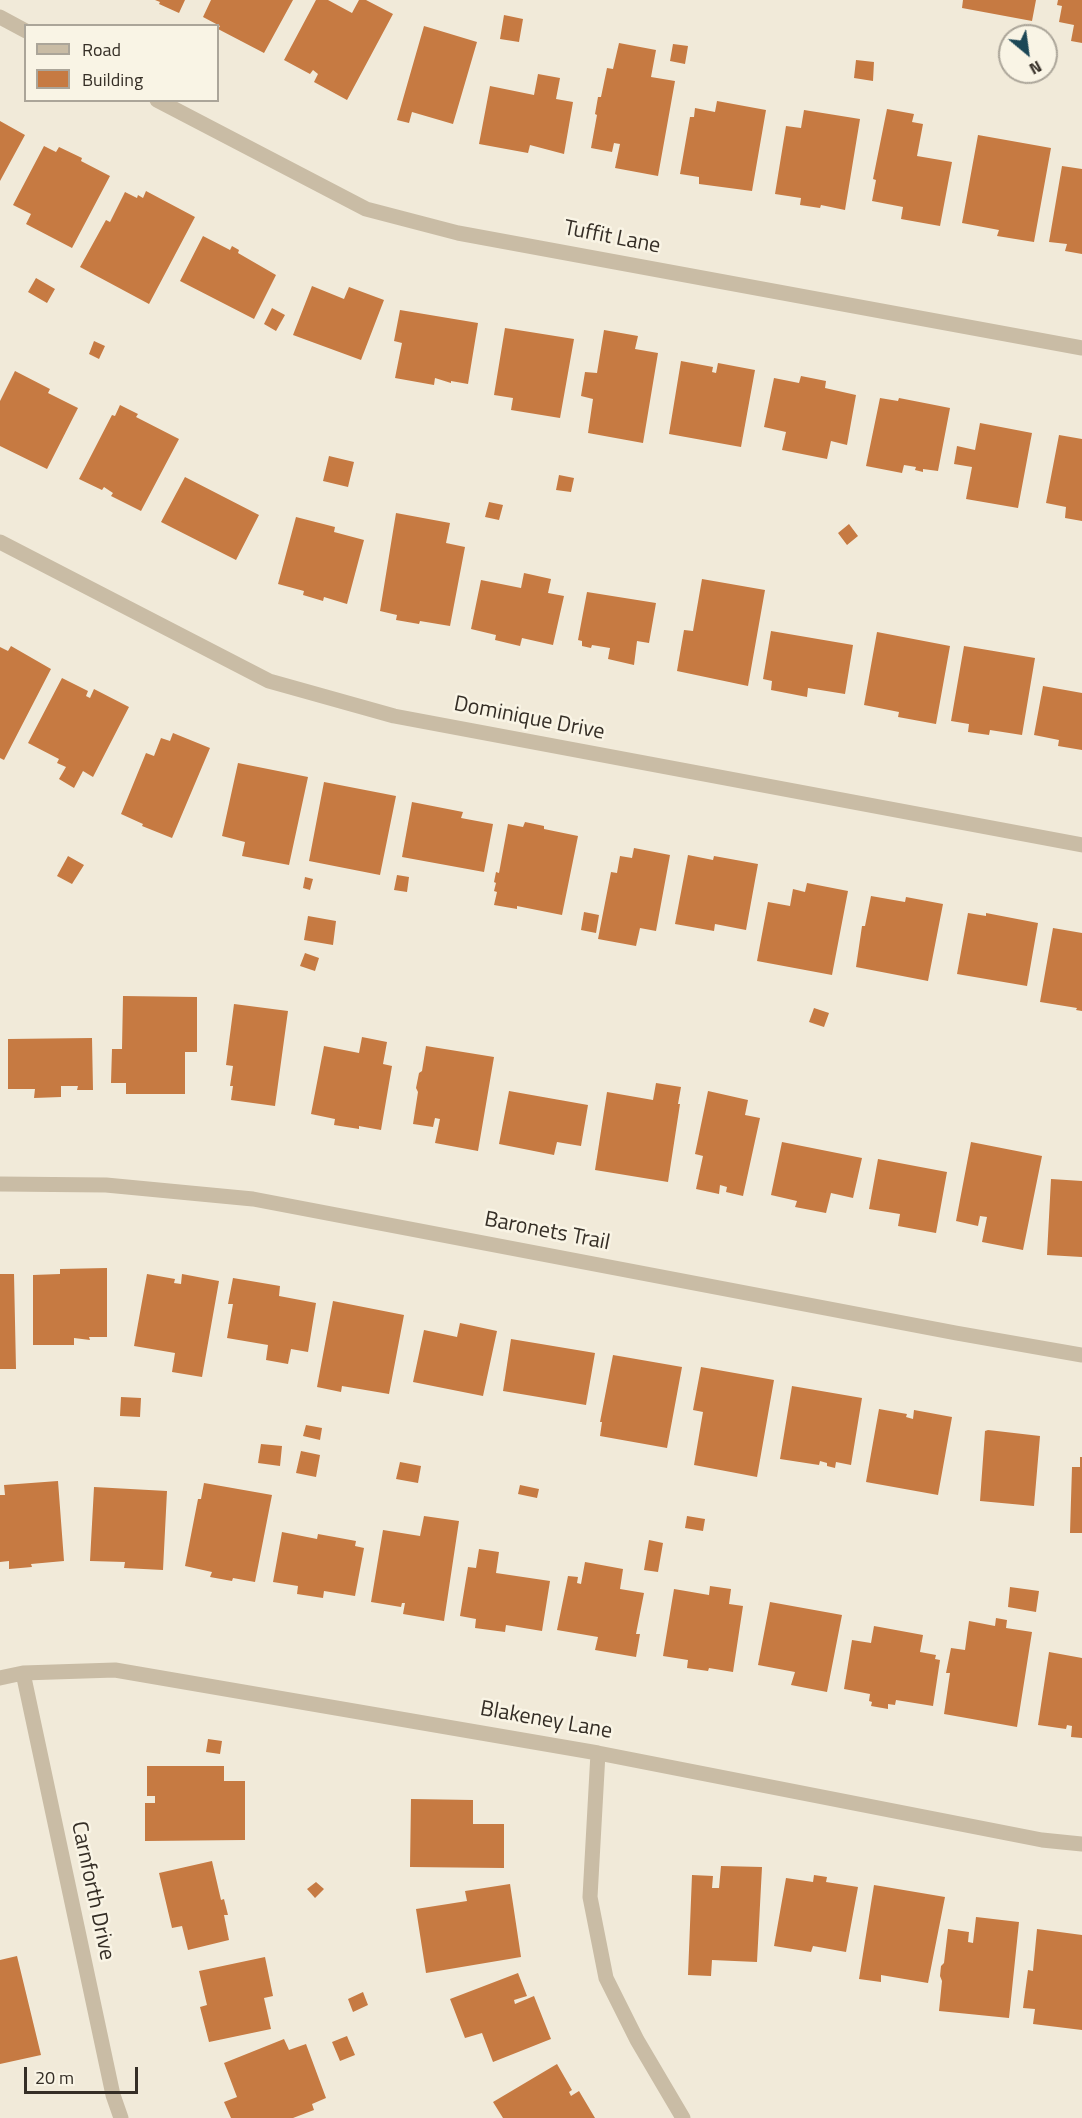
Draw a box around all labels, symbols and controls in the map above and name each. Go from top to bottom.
legend [24,24,219,102]
north arrow [998,24,1058,84]
text: Road [82,36,121,63]
text: N [1025,55,1046,81]
text: Building [82,66,143,93]
street label: Tuffit Lane [561,216,663,260]
street label: Dominique Drive [451,691,607,747]
street label: Baronets Trail [482,1207,612,1257]
street label: Blakeney Lane [478,1696,614,1746]
street label: Carnforth Drive [64,1819,120,1963]
scale bar [27,2055,141,2093]
text: 20 m [35,2064,74,2091]

